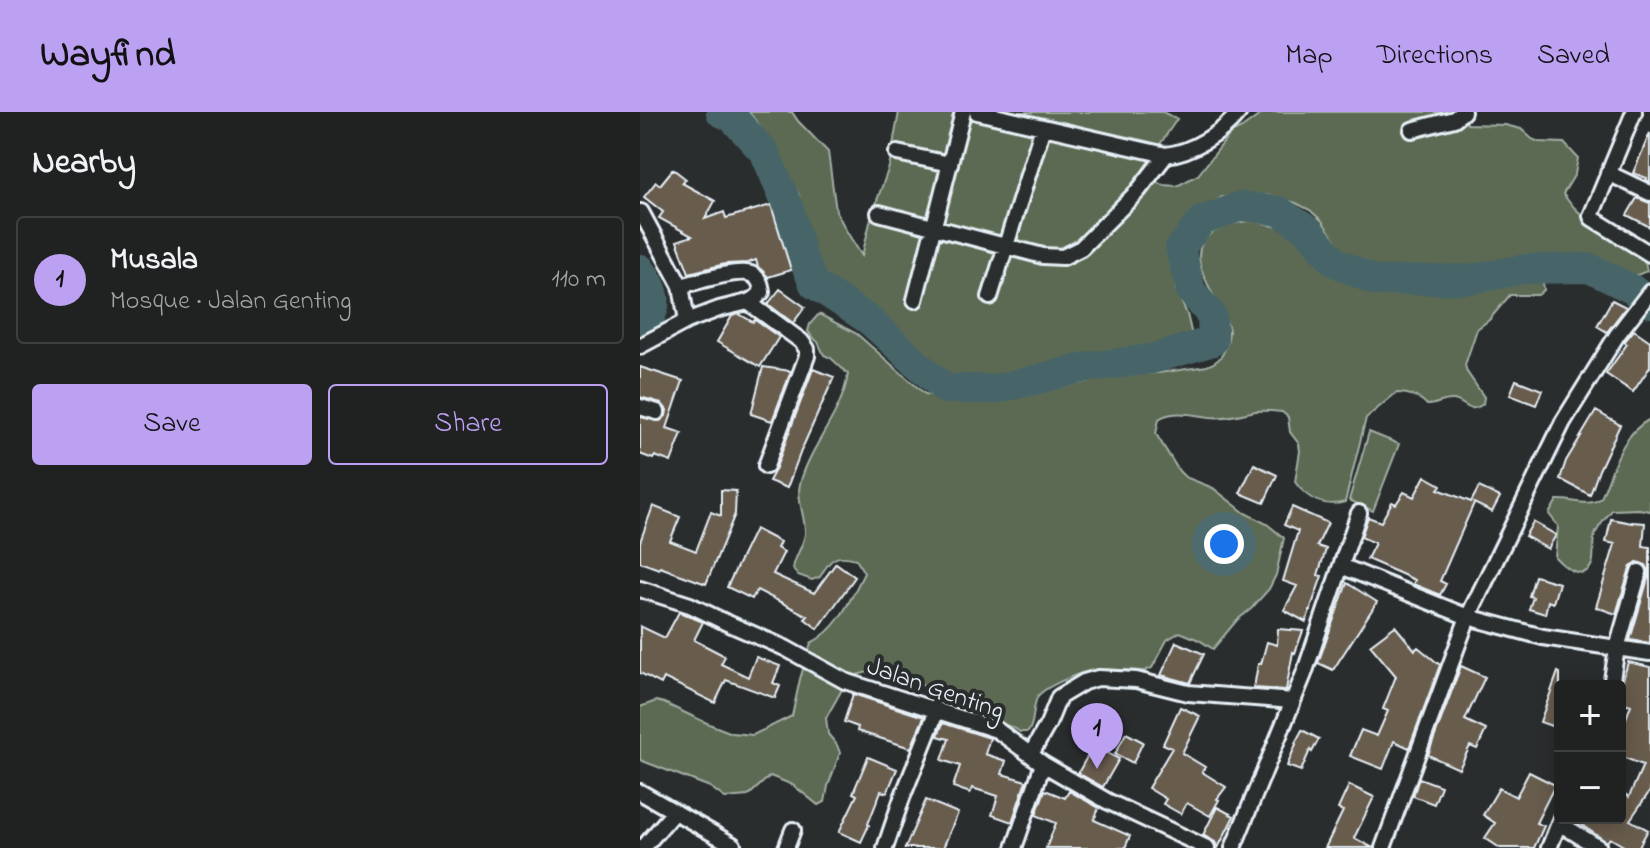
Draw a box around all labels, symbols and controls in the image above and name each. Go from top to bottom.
text: Wayfind [40,28,176,84]
text: Map [1285,36,1333,77]
text: Directions [1377,36,1493,77]
text: Saved [1537,36,1610,77]
text: Nearby [32,139,136,189]
text: Musala [110,239,198,283]
text: 1 [56,261,64,299]
text: 110 m [552,261,606,299]
text: Mosque · Jalan Genting [110,283,352,321]
button: Save [32,384,312,465]
button: Share [328,384,608,465]
your location [1204,524,1244,564]
street label: Jalan Genting [861,649,1009,731]
map controls [1554,680,1626,824]
button: + [1554,680,1626,752]
pin: 1 [1071,703,1123,769]
button: − [1554,752,1626,824]

